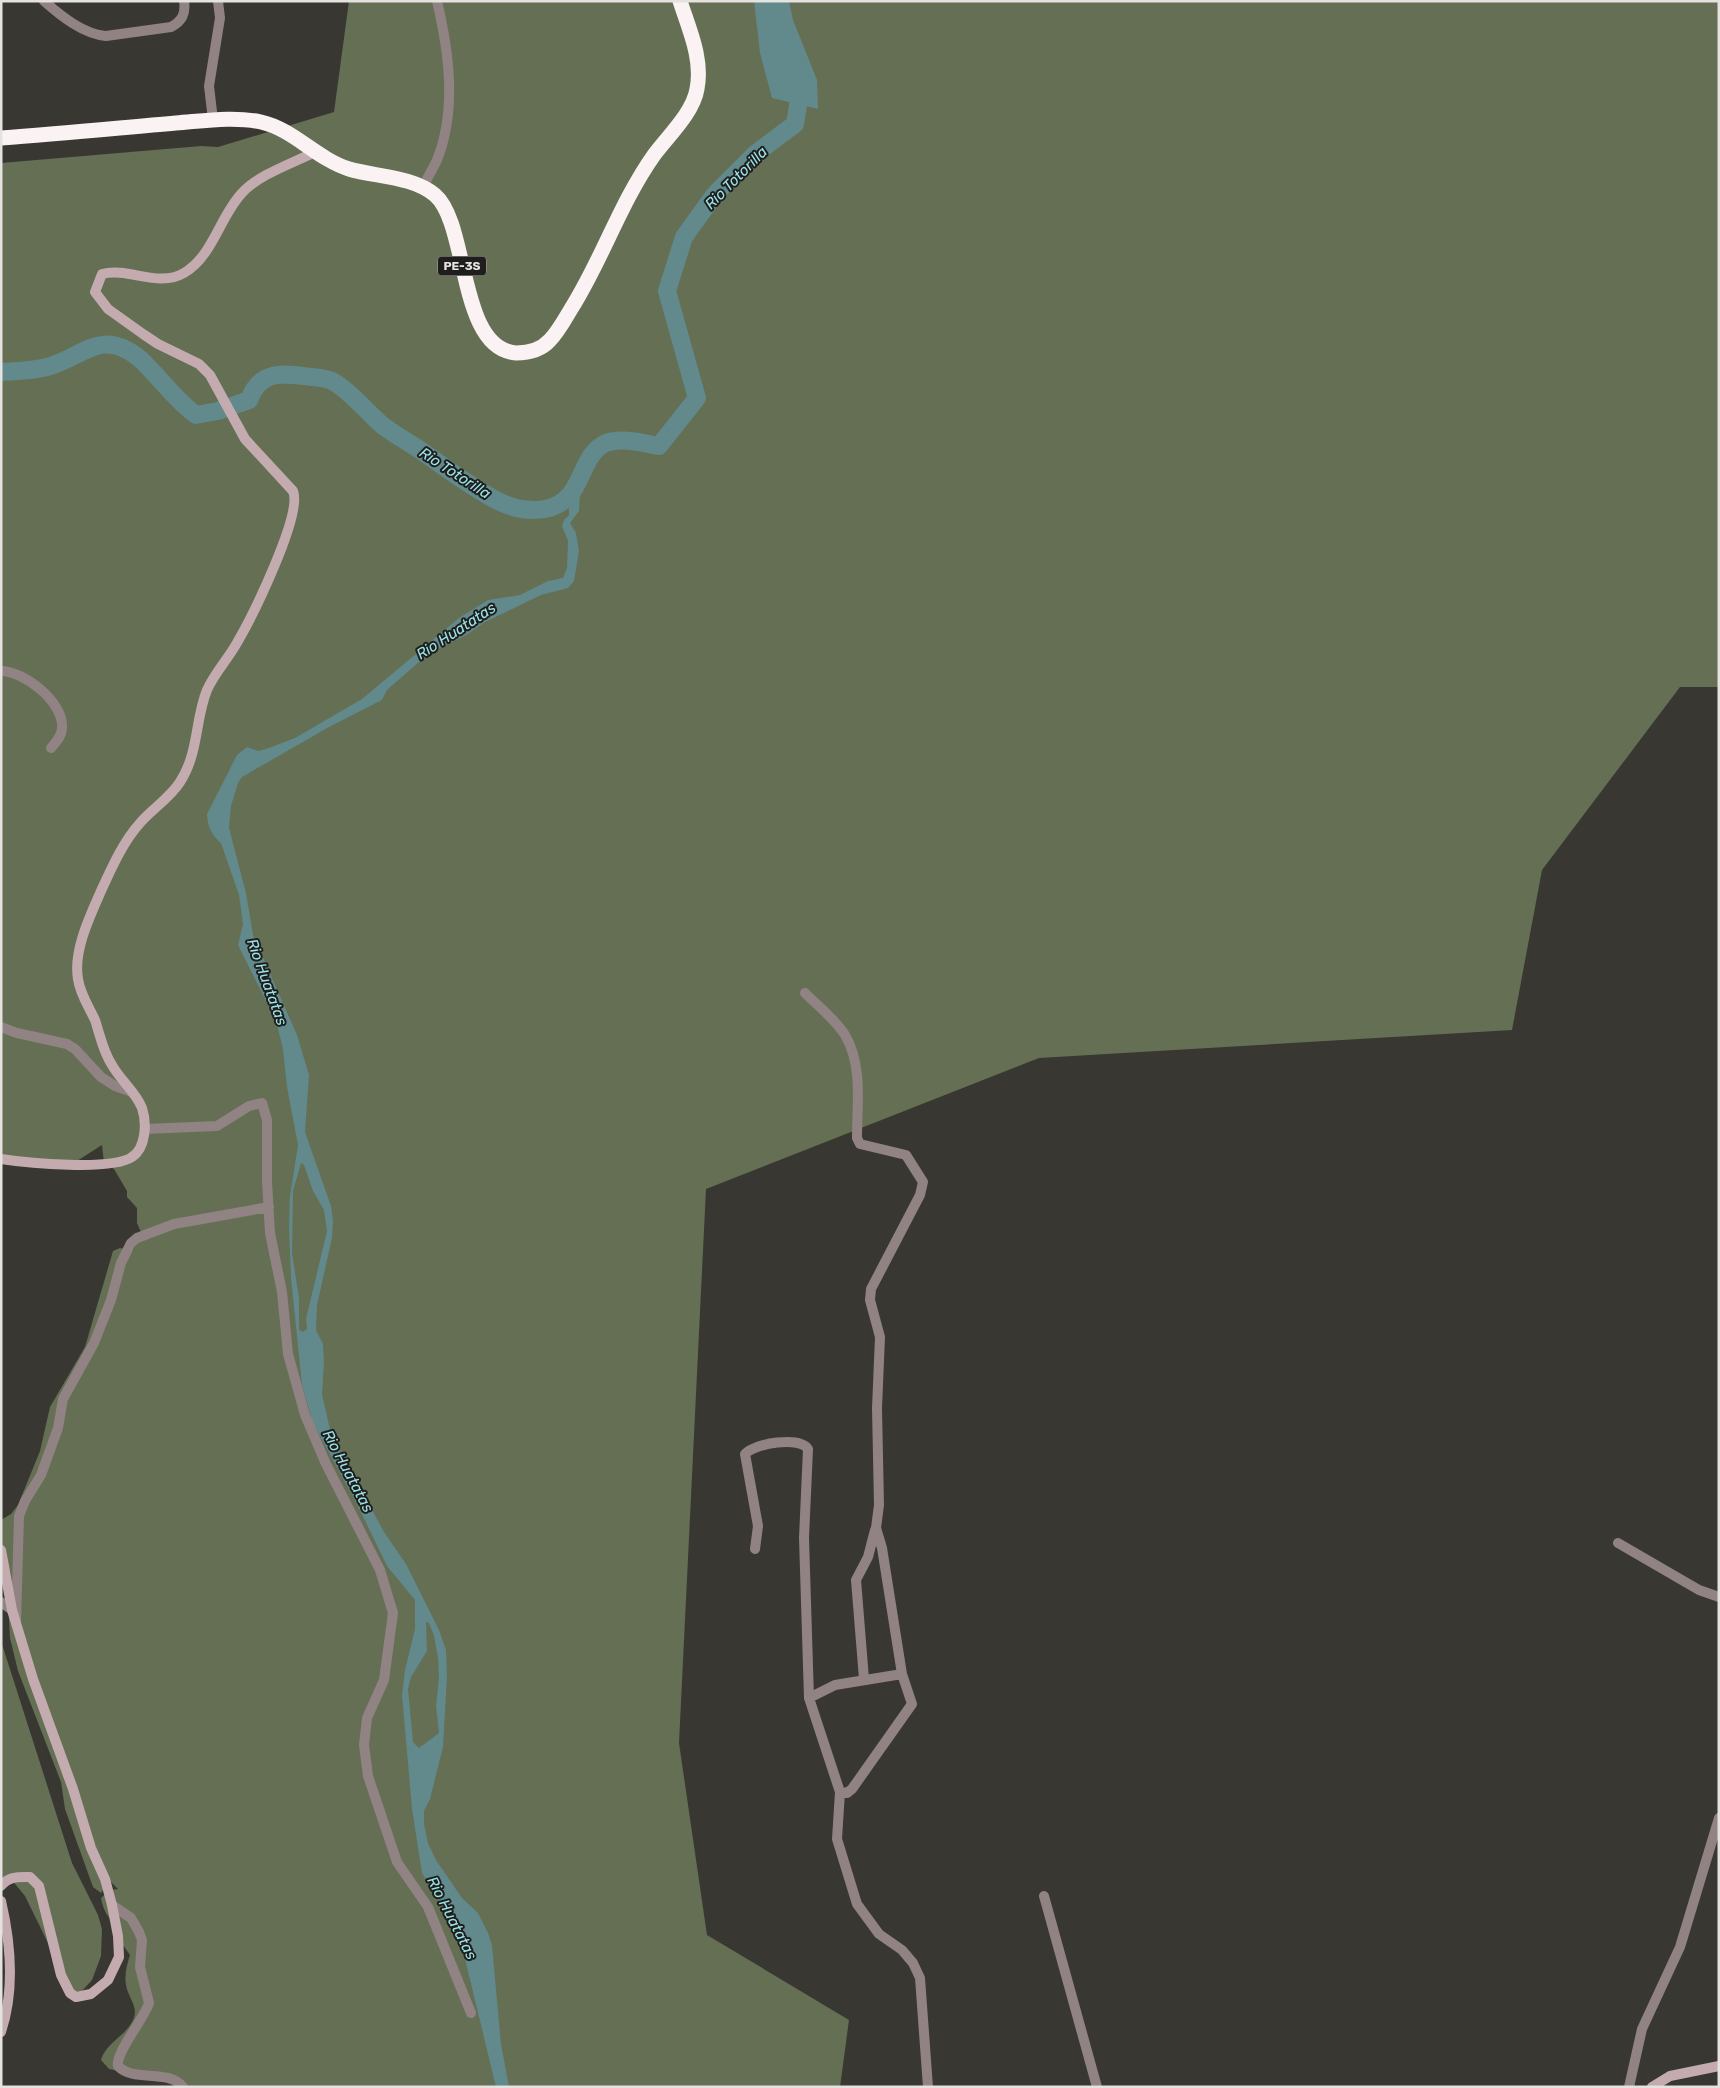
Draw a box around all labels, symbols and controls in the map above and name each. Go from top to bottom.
water label: Rio Totorilla [701,143,771,213]
road number: PE-3S [438,256,486,276]
water label: Rio Totorilla [416,443,494,503]
water label: Rio Huatatas [413,598,499,663]
water label: Rio Huatatas [243,936,291,1028]
water label: Rio Huatatas [319,1427,377,1516]
water label: Rio Huatatas [423,1873,481,1963]

